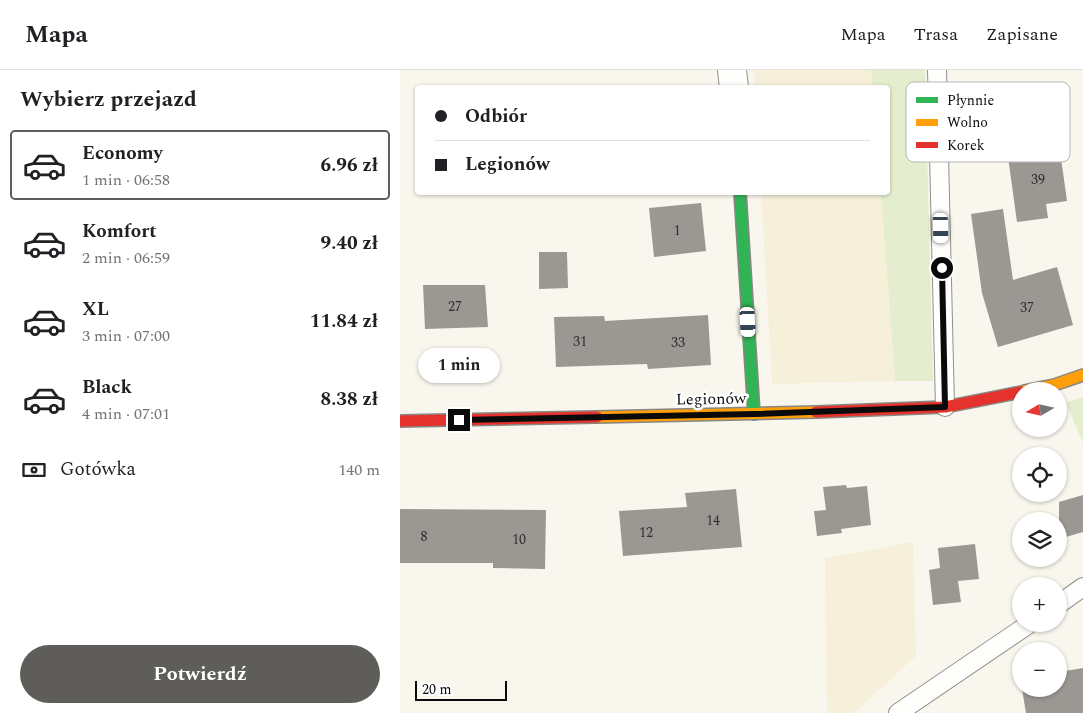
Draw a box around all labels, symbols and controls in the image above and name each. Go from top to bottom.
text: Mapa [25,17,88,53]
text: Mapa [840,21,886,48]
text: Trasa [914,21,958,48]
text: Zapisane [986,21,1058,48]
legend [906,82,1070,162]
text: Wybierz przejazd [20,83,197,116]
text: Płynnie [947,90,994,111]
text: Odbiór [465,102,527,131]
text: Wolno [947,112,988,133]
text: Korek [947,135,985,156]
text: Economy [82,139,163,168]
icon: car [22,143,67,188]
text: Legionów [465,150,550,179]
text: 6.96 zł [321,151,378,180]
text: 1 min · 06:58 [82,168,170,192]
house number: 39 [1031,169,1045,190]
car [933,213,948,243]
text: Komfort [82,217,157,246]
house number: 1 [674,220,681,241]
icon: car [22,221,67,266]
text: 9.40 zł [321,229,378,258]
text: 2 min · 06:59 [82,246,170,270]
route start [931,257,953,279]
text: XL [82,295,109,324]
house number: 27 [448,296,462,317]
house number: 37 [1020,297,1034,318]
icon: car [22,299,67,344]
text: 11.84 zł [310,307,378,336]
car [739,307,756,337]
text: 3 min · 07:00 [82,324,170,348]
house number: 31 [573,331,587,352]
house number: 33 [671,332,685,353]
callout: 1 min [418,348,500,382]
text: 1 min [438,353,480,377]
text: Black [82,373,132,402]
icon: car [22,377,67,422]
north arrow [1012,382,1068,438]
map controls [1012,382,1067,697]
text: 8.38 zł [321,385,378,414]
street label: Legionów [676,386,747,412]
text: 4 min · 07:01 [82,402,170,426]
route end [448,409,470,431]
button: locate [1012,447,1067,502]
text: Gotówka [60,455,136,484]
icon: cash [20,456,48,484]
text: 140 m [338,458,380,482]
house number: 14 [706,510,720,531]
button: layers [1012,512,1067,567]
house number: 12 [639,522,653,543]
house number: 8 [421,526,428,547]
house number: 10 [512,529,526,550]
button: + [1012,577,1067,632]
button: − [1012,642,1067,697]
button: Potwierdź [20,645,380,703]
scale bar [415,678,508,701]
text: 20 m [422,679,452,700]

